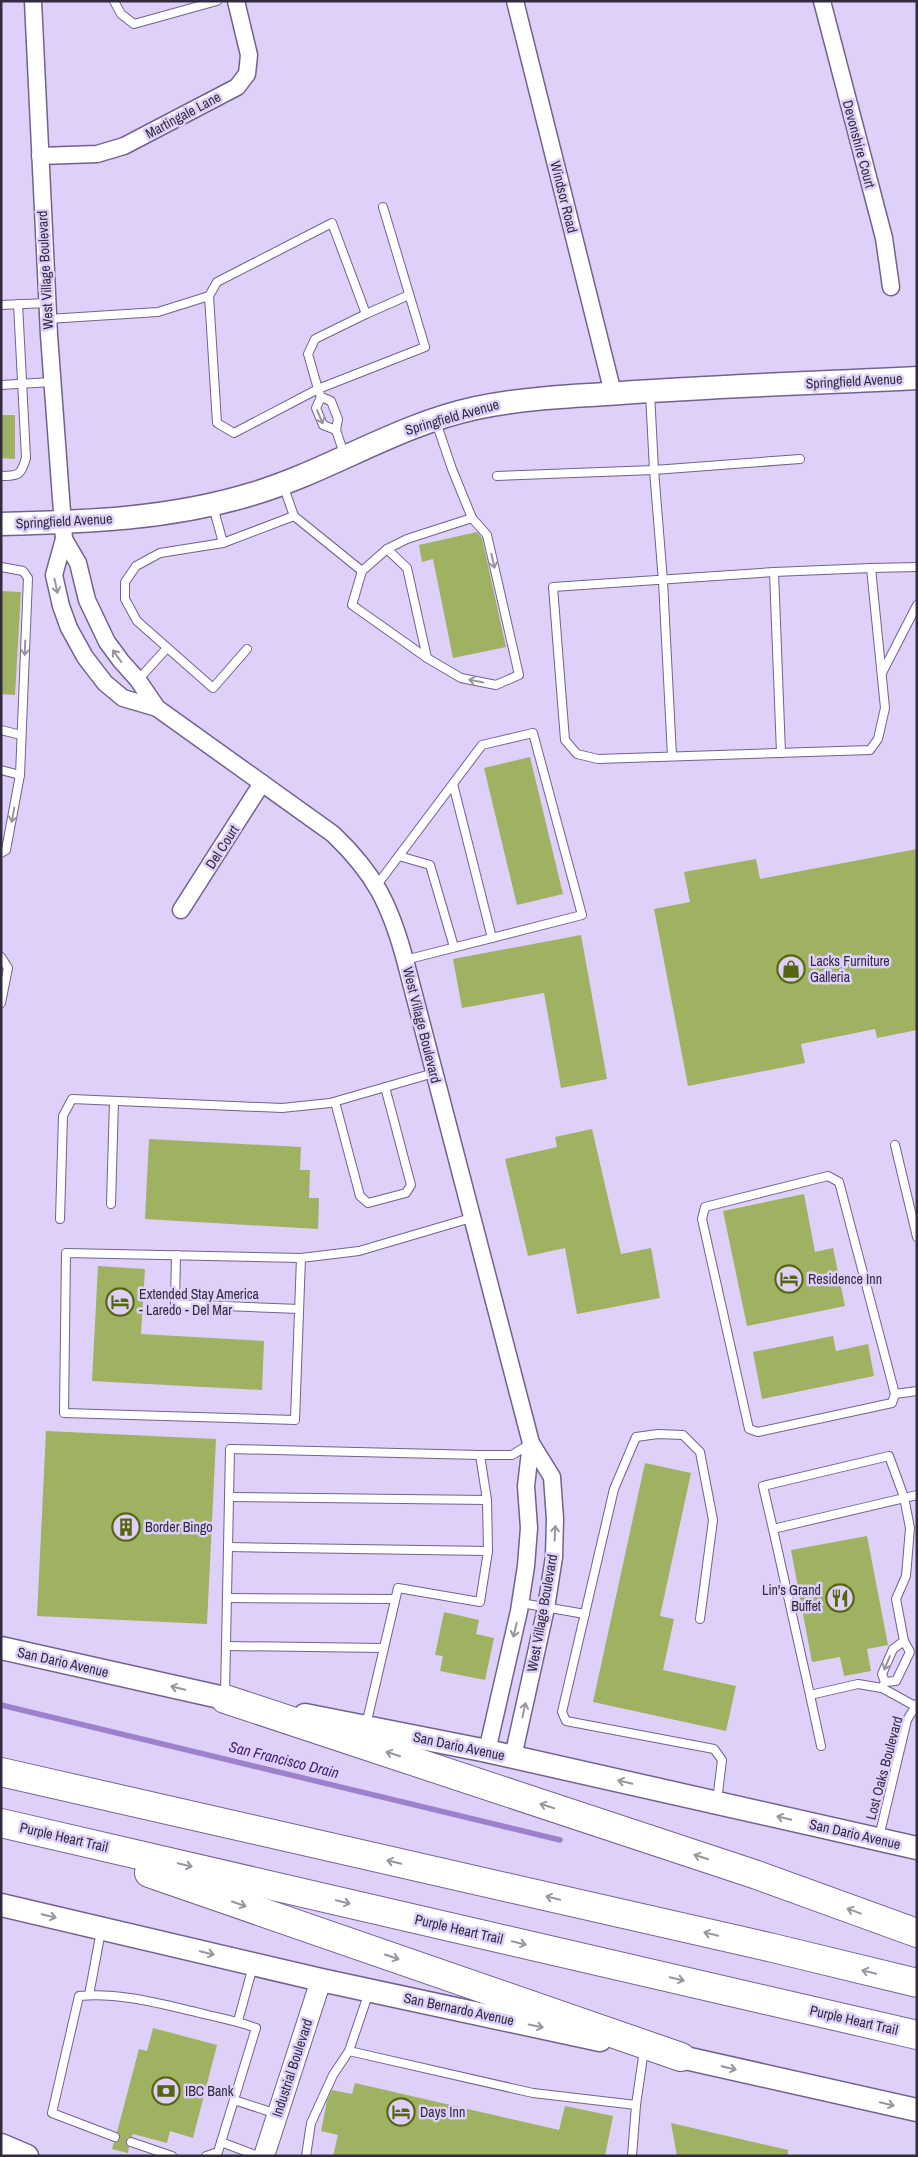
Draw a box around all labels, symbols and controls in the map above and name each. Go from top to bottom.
street label: Martingale Lane [142,88,224,142]
street label: Devonshire Court [839,98,879,190]
street label: Windsor Road [546,159,582,235]
street label: West Village Boulevard [33,210,57,330]
street label: Springfield Avenue [805,369,903,393]
street label: Springfield Avenue [403,395,501,439]
one-way arrow [316,409,325,424]
street label: Springfield Avenue [15,509,113,533]
one-way arrow [489,553,498,569]
one-way arrow [52,578,62,594]
one-way arrow [20,640,30,656]
one-way arrow [112,649,122,663]
one-way arrow [468,675,484,685]
one-way arrow [7,807,17,823]
street label: Del Court [201,822,243,872]
place label: Lacks Furniture Galleria [810,952,890,986]
shop icon: Lacks Furniture Galleria [776,954,806,984]
street label: West Village Boulevard [399,965,445,1085]
hotel icon: Residence Inn [774,1264,804,1294]
place label: Residence Inn [808,1270,882,1288]
place label: Extended Stay America - Laredo - Del Mar [139,1285,260,1319]
hotel icon: Extended Stay America - Laredo - Del Mar [105,1287,135,1317]
building icon: Border Bingo [111,1512,141,1542]
place label: Border Bingo [145,1518,213,1536]
one-way arrow [550,1525,559,1541]
street label: West Village Boulevard [523,1553,561,1673]
place label: Lin's Grand Buffet [762,1581,821,1615]
restaurant icon: Lin's Grand Buffet [825,1583,855,1613]
one-way arrow [510,1621,519,1637]
street label: San Dario Avenue [16,1643,110,1681]
one-way arrow [881,1655,891,1670]
one-way arrow [170,1683,186,1692]
one-way arrow [520,1702,529,1718]
street label: Lost Oaks Boulevard [862,1714,906,1822]
street label: San Dario Avenue [412,1728,506,1764]
water label: San Francisco Drain [227,1736,342,1783]
one-way arrow [385,1749,401,1759]
one-way arrow [618,1777,634,1786]
one-way arrow [539,1800,555,1810]
one-way arrow [776,1813,792,1822]
street label: San Dario Avenue [808,1815,902,1853]
street label: Purple Heart Trail [18,1818,110,1856]
one-way arrow [693,1851,709,1861]
one-way arrow [387,1857,403,1866]
one-way arrow [177,1861,193,1870]
one-way arrow [545,1893,561,1902]
one-way arrow [335,1898,351,1907]
one-way arrow [230,1900,246,1909]
one-way arrow [847,1905,863,1915]
street label: Purple Heart Trail [413,1910,505,1948]
one-way arrow [40,1912,56,1921]
one-way arrow [704,1929,720,1938]
one-way arrow [510,1939,526,1948]
one-way arrow [198,1949,214,1958]
one-way arrow [384,1953,400,1962]
one-way arrow [862,1966,878,1976]
one-way arrow [669,1975,685,1984]
street label: San Bernardo Avenue [402,1989,516,2029]
street label: Purple Heart Trail [808,2001,900,2039]
street label: Industrial Boulevard [268,2017,316,2119]
one-way arrow [528,2022,544,2031]
one-way arrow [720,2064,736,2073]
bank icon: IBC Bank [151,2076,181,2106]
place label: IBC Bank [185,2082,234,2100]
hotel icon: Days Inn [386,2097,416,2127]
one-way arrow [879,2099,895,2109]
place label: Days Inn [420,2103,465,2121]

